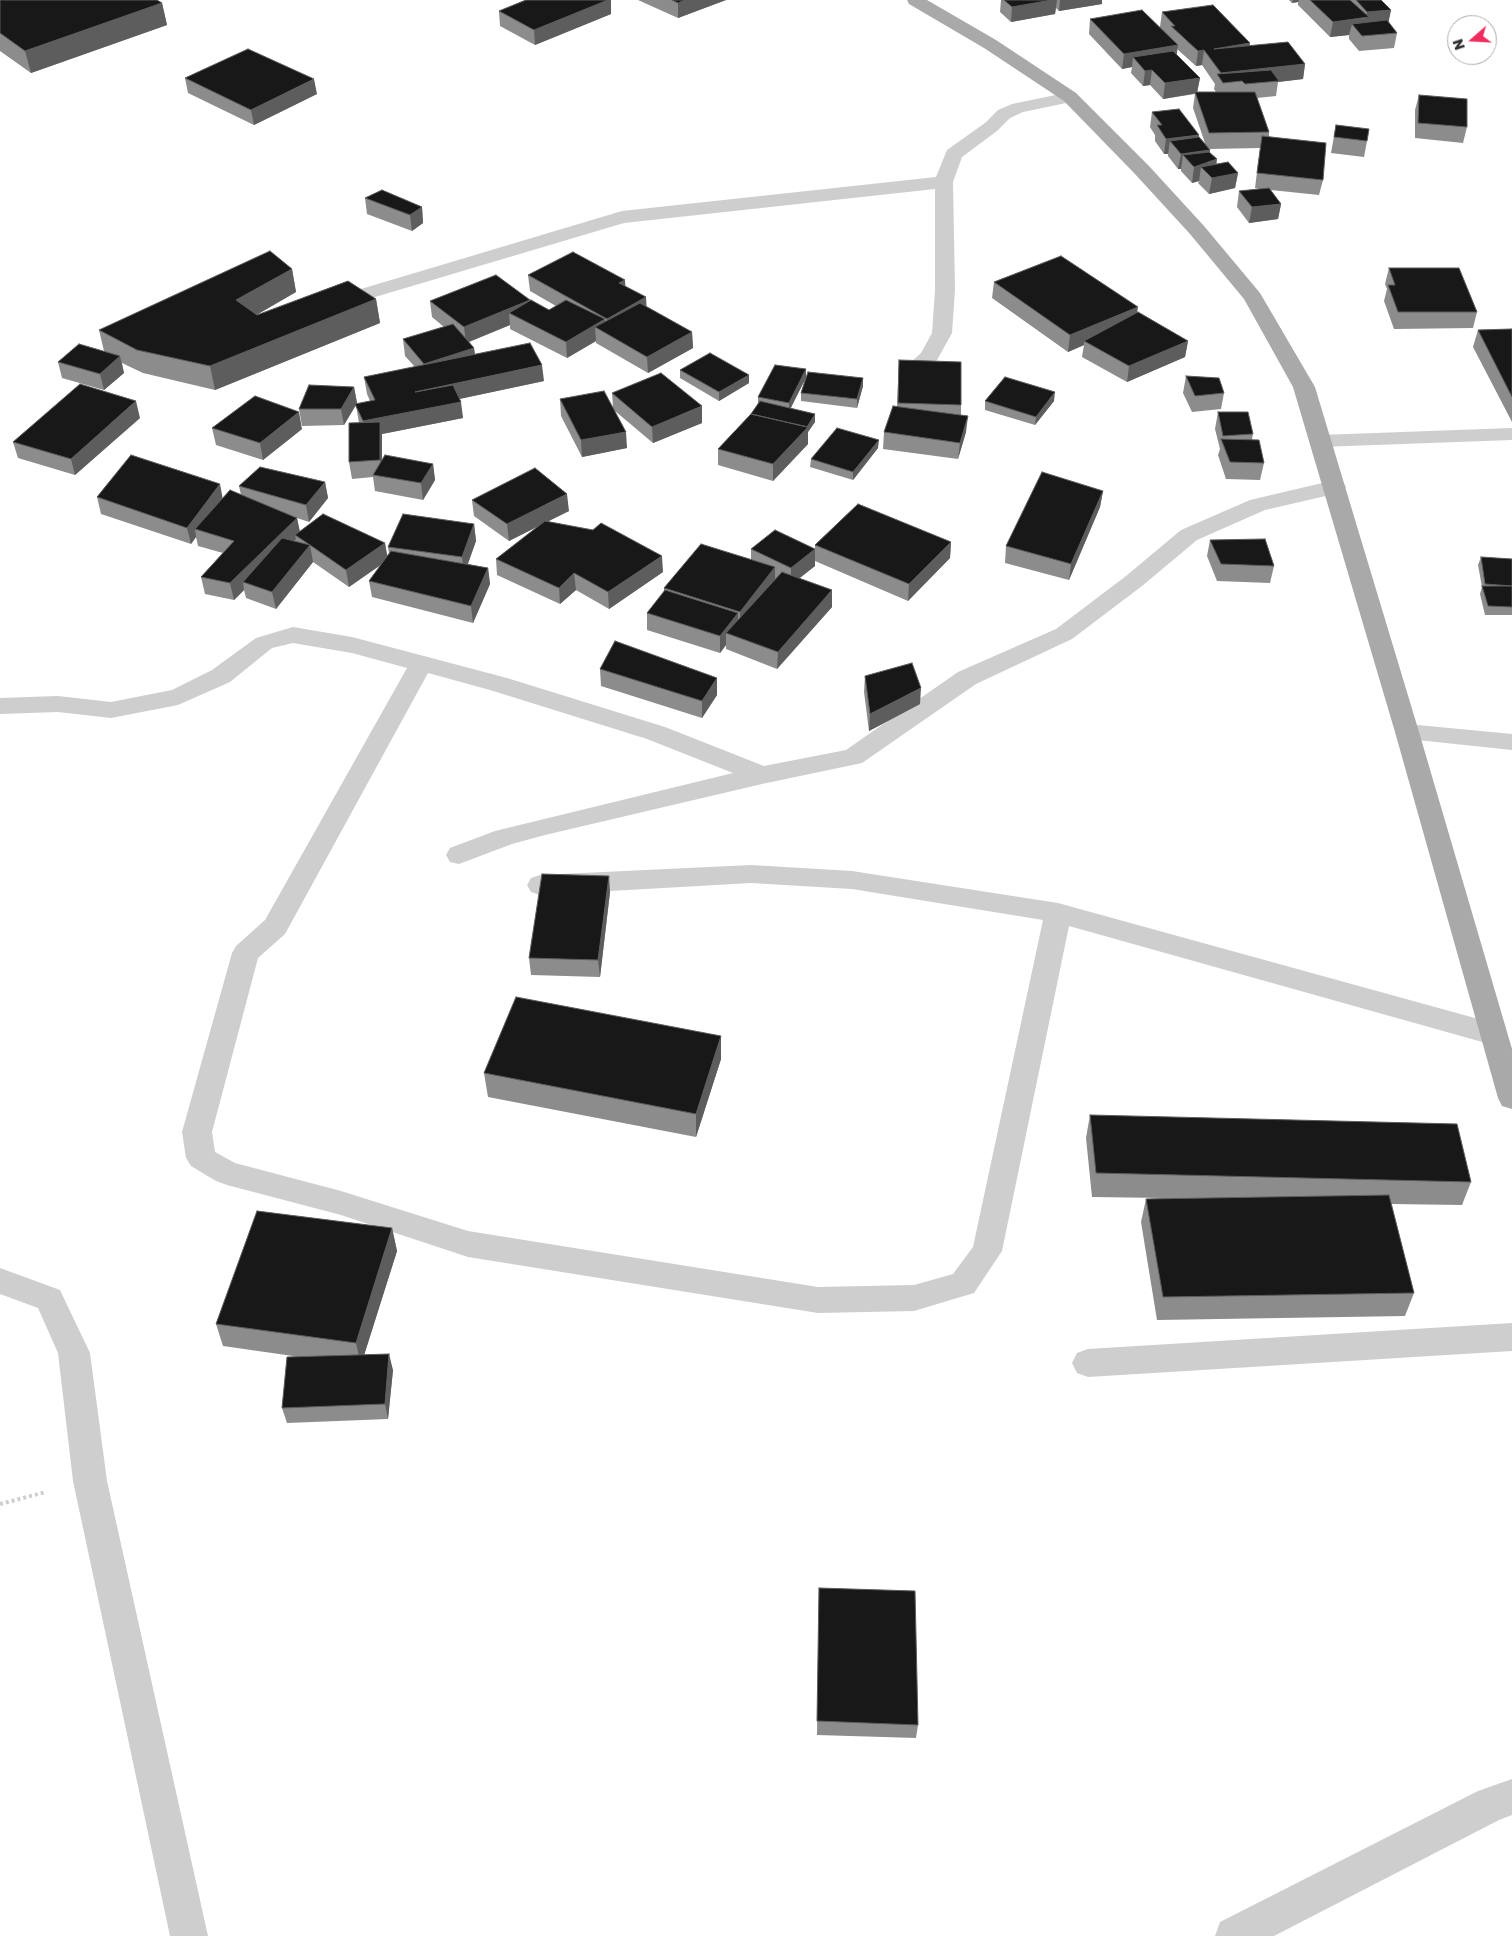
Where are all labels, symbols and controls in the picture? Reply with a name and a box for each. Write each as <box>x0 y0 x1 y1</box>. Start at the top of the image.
north arrow <box>1447 15 1497 65</box>
text: N <box>1449 37 1468 53</box>

